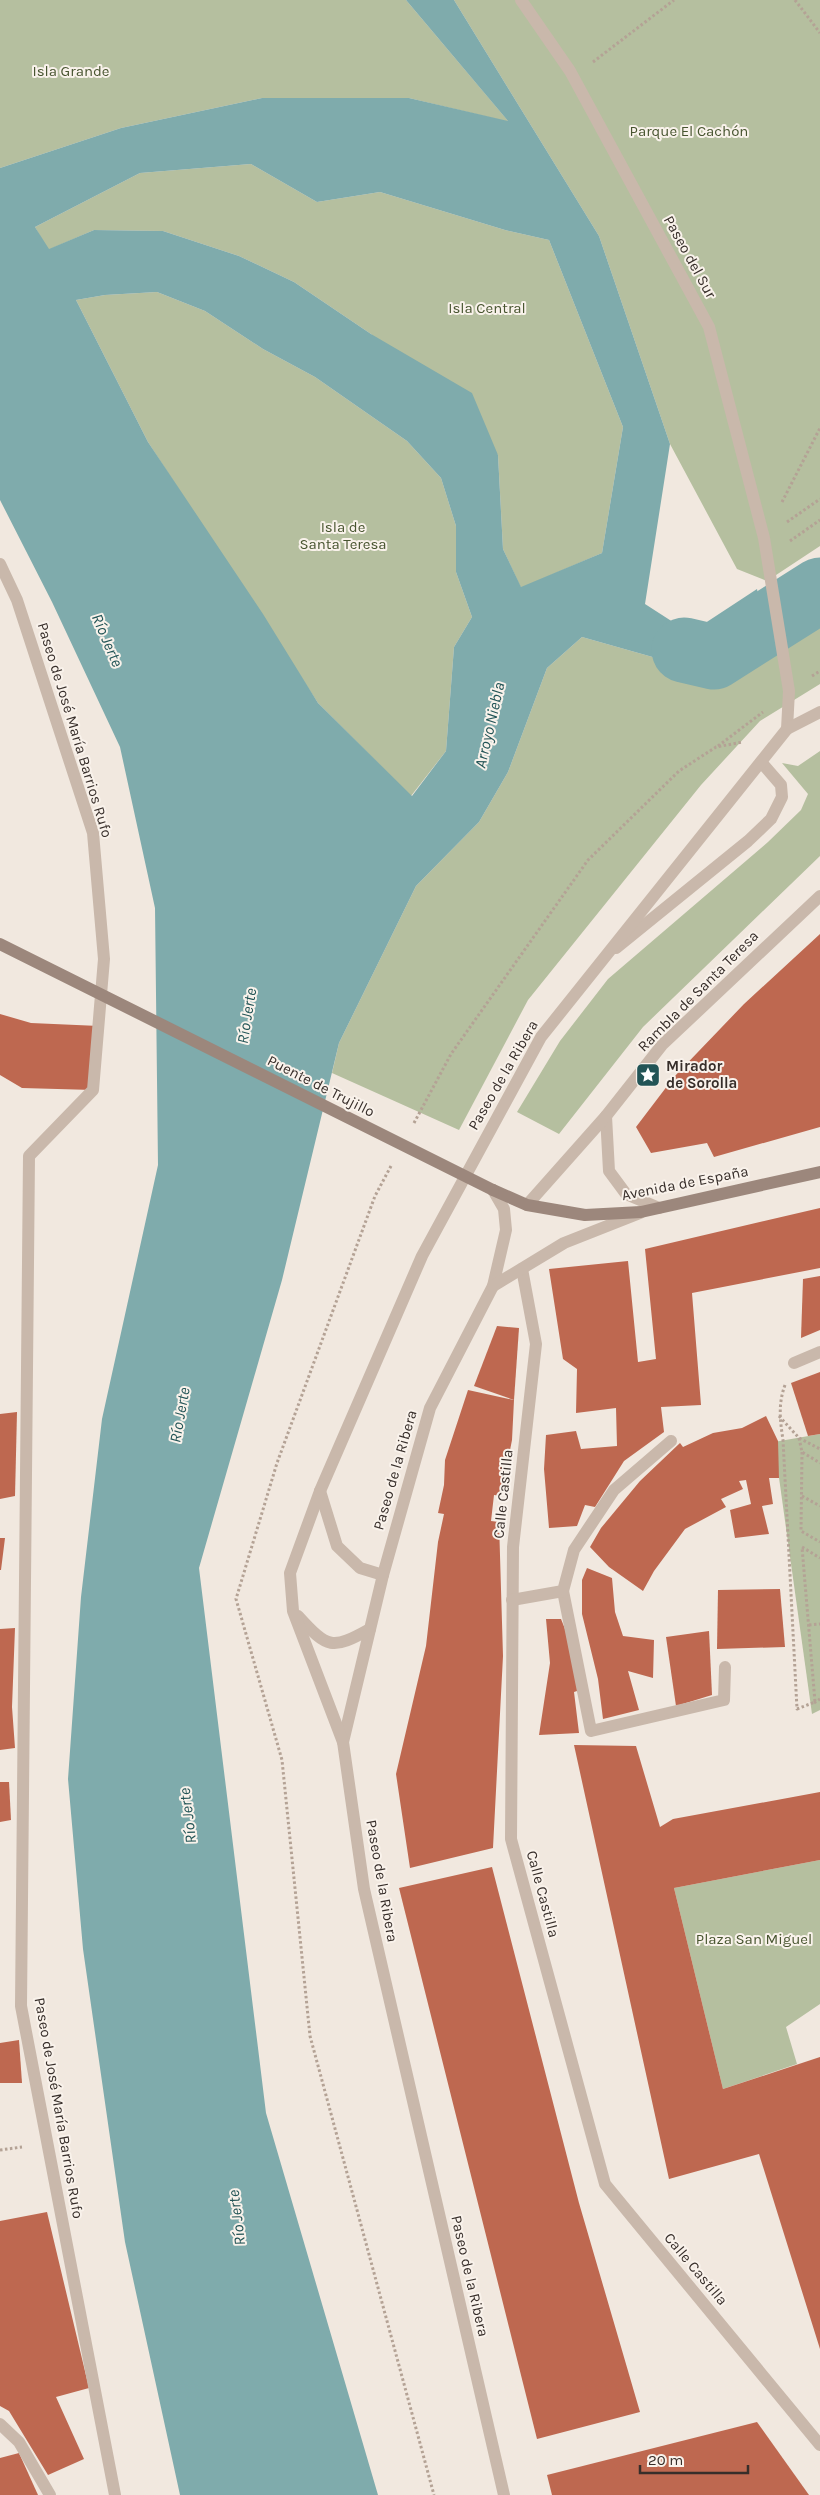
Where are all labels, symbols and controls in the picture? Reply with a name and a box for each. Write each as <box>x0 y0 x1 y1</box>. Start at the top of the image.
park label: Isla Grande <box>32 62 110 80</box>
park label: Parque El Cachón <box>630 122 748 140</box>
street label: Paseo del Sur <box>660 212 720 302</box>
park label: Isla Central <box>448 299 526 317</box>
park label: Isla de Santa Teresa <box>299 518 387 553</box>
water label: Río Jerte <box>88 611 127 670</box>
street label: Paseo de José María Barrios Rufo <box>34 620 116 840</box>
water label: Arroyo Niebla <box>470 680 509 770</box>
street label: Rambla de Santa Teresa <box>634 927 762 1055</box>
water label: Río Jerte <box>233 986 260 1045</box>
street label: Paseo de la Ribera <box>464 1017 542 1133</box>
street label: Puente de Trujillo <box>264 1051 378 1121</box>
place label: Mirador de Sorolla <box>666 1057 737 1092</box>
place icon: Mirador de Sorolla <box>635 1062 661 1088</box>
street label: Avenida de España <box>620 1162 750 1204</box>
water label: Río Jerte <box>165 1385 194 1444</box>
street label: Paseo de la Ribera <box>369 1408 421 1532</box>
street label: Calle Castilla <box>489 1449 517 1539</box>
water label: Río Jerte <box>175 1786 200 1845</box>
street label: Paseo de la Ribera <box>362 1818 402 1944</box>
street label: Calle Castilla <box>523 1849 563 1939</box>
park label: Plaza San Miguel <box>696 1930 812 1948</box>
street label: Paseo de José María Barrios Rufo <box>31 1996 87 2220</box>
water label: Río Jerte <box>224 2188 249 2247</box>
street label: Paseo de la Ribera <box>447 2214 493 2338</box>
street label: Calle Castilla <box>660 2229 732 2309</box>
scale bar <box>640 2442 748 2474</box>
text: 20 m <box>648 2451 683 2469</box>

